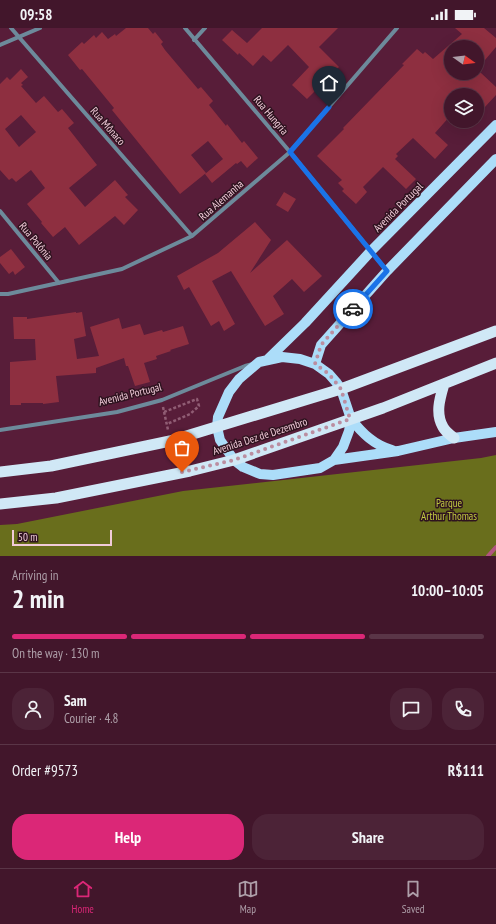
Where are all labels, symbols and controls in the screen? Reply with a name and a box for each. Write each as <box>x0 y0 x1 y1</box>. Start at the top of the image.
text: 09:58 <box>20 5 52 24</box>
north arrow <box>444 40 484 80</box>
map controls <box>444 40 484 128</box>
pin <box>312 66 346 107</box>
icon: home <box>318 72 340 94</box>
button: layers <box>444 88 484 128</box>
street label: Rua Hungria <box>251 93 291 137</box>
street label: Rua Mônaco <box>88 104 129 148</box>
street label: Rua Alemanha <box>196 177 246 223</box>
street label: Avenida Portugal <box>370 179 426 235</box>
street label: Rua Polônia <box>16 219 56 263</box>
courier <box>333 289 373 329</box>
icon: car <box>342 298 364 320</box>
street label: Avenida Portugal <box>97 379 163 409</box>
street label: Avenida Dez de Dezembro <box>211 414 309 458</box>
pin <box>165 431 199 472</box>
icon: bag <box>171 437 193 459</box>
park label: Parque Arthur Thomas <box>421 496 477 523</box>
scale bar <box>12 528 112 547</box>
text: 50 m <box>18 530 37 544</box>
text: Arriving in <box>12 567 59 584</box>
text: 10:00–10:05 <box>411 581 484 600</box>
text: 2 min <box>12 582 65 615</box>
text: On the way · 130 m <box>12 645 99 662</box>
button: person <box>12 688 54 730</box>
button: chat <box>390 688 432 730</box>
button: phone <box>442 688 484 730</box>
text: Sam <box>64 691 87 710</box>
text: Courier · 4.8 <box>64 710 118 727</box>
text: Order #9573 <box>12 761 78 780</box>
text: R$111 <box>448 761 484 780</box>
button: Help <box>12 814 244 860</box>
button: Share <box>252 814 484 860</box>
tab: Home <box>71 878 94 916</box>
tab: Map <box>237 878 259 916</box>
tab: Saved <box>402 878 425 916</box>

